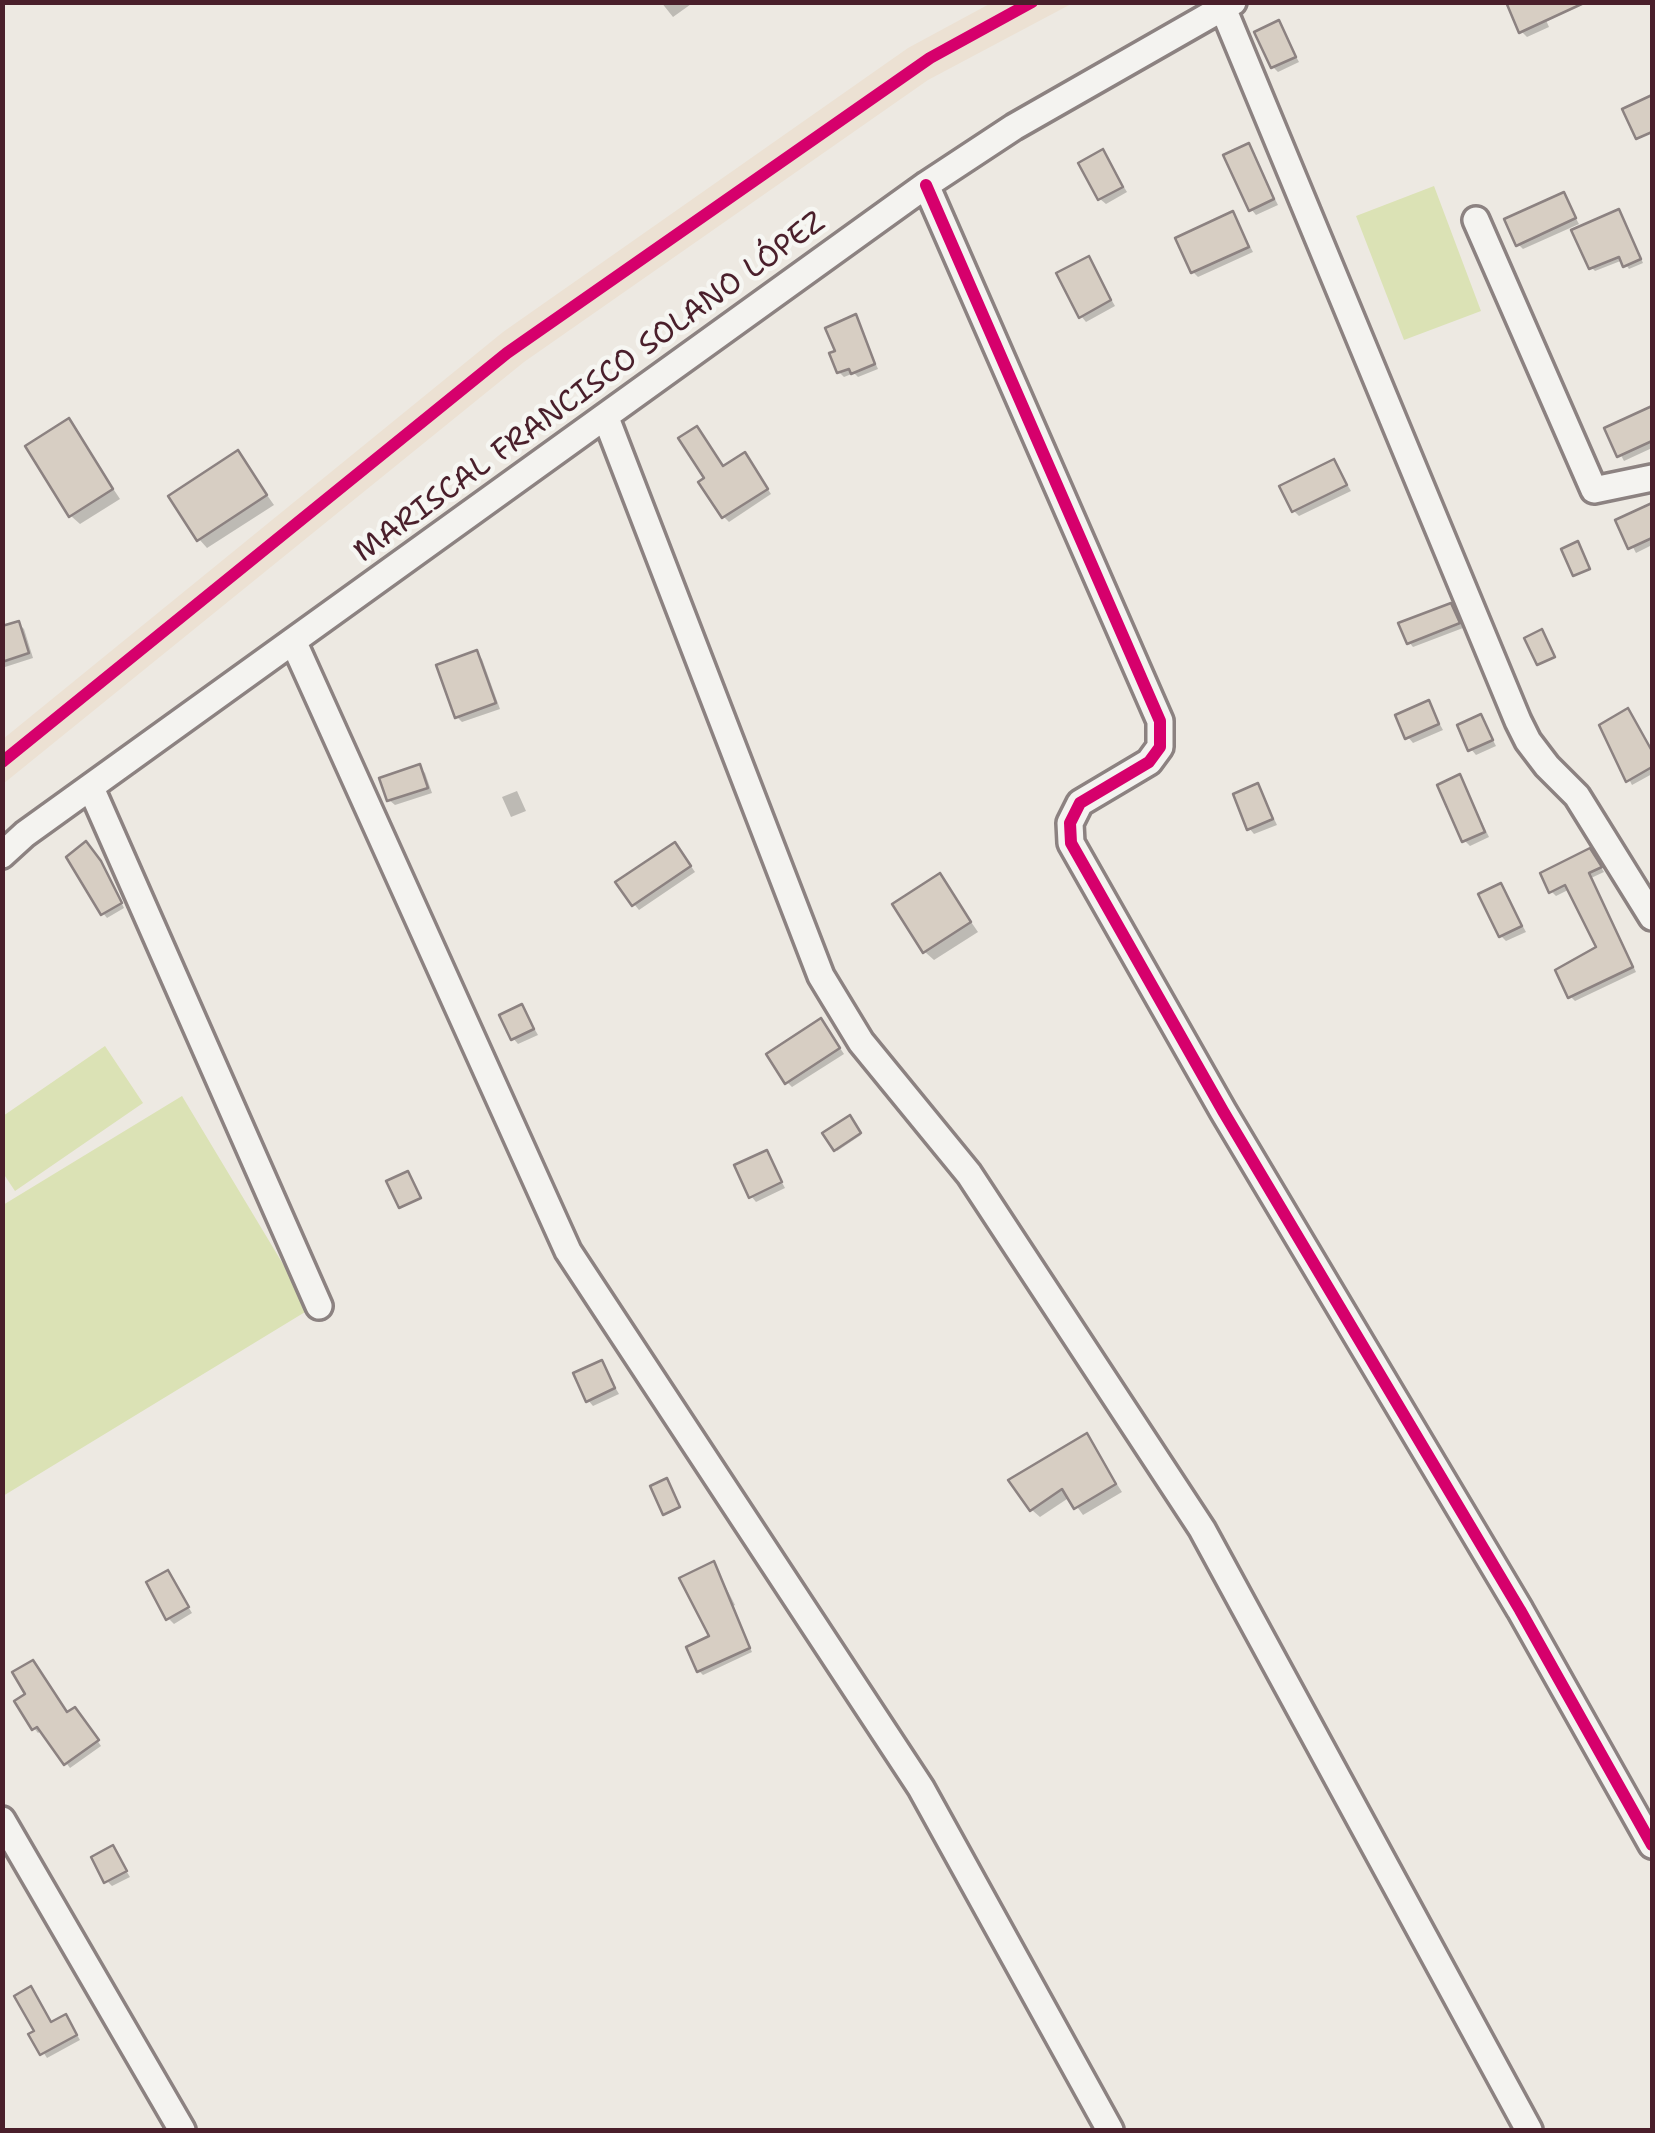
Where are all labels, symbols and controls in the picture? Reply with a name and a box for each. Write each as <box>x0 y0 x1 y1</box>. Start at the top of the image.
street label: MARISCAL FRANCISCO SOLANO LÓPEZ <box>348 205 832 571</box>

